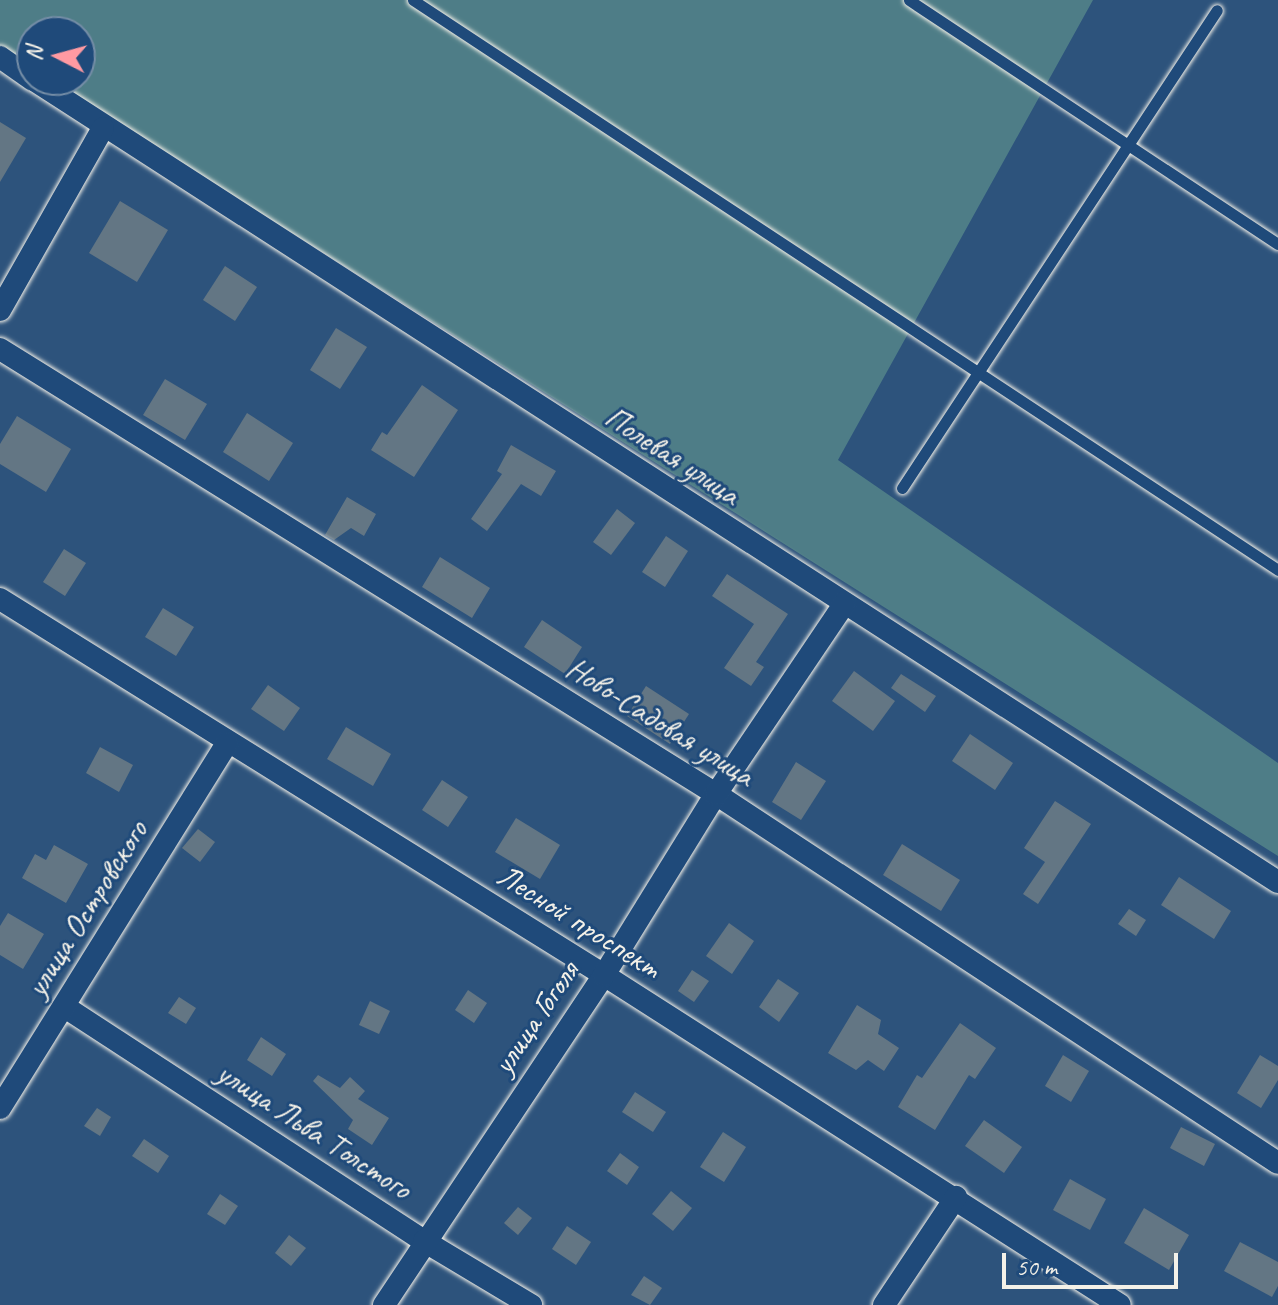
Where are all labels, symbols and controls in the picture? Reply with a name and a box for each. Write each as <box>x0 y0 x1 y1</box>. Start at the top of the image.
north arrow <box>16 16 96 96</box>
text: N <box>19 45 49 62</box>
street label: Полевая улица <box>597 398 747 514</box>
street label: Ново-Садовая улица <box>558 649 762 795</box>
street label: улица Островского <box>17 813 157 1005</box>
street label: Лесной проспект <box>490 856 668 988</box>
street label: улица Гоголя <box>485 955 587 1081</box>
street label: улица Льва Толстого <box>210 1054 418 1208</box>
scale bar <box>1006 1237 1182 1287</box>
text: 50 m <box>1016 1252 1057 1282</box>

